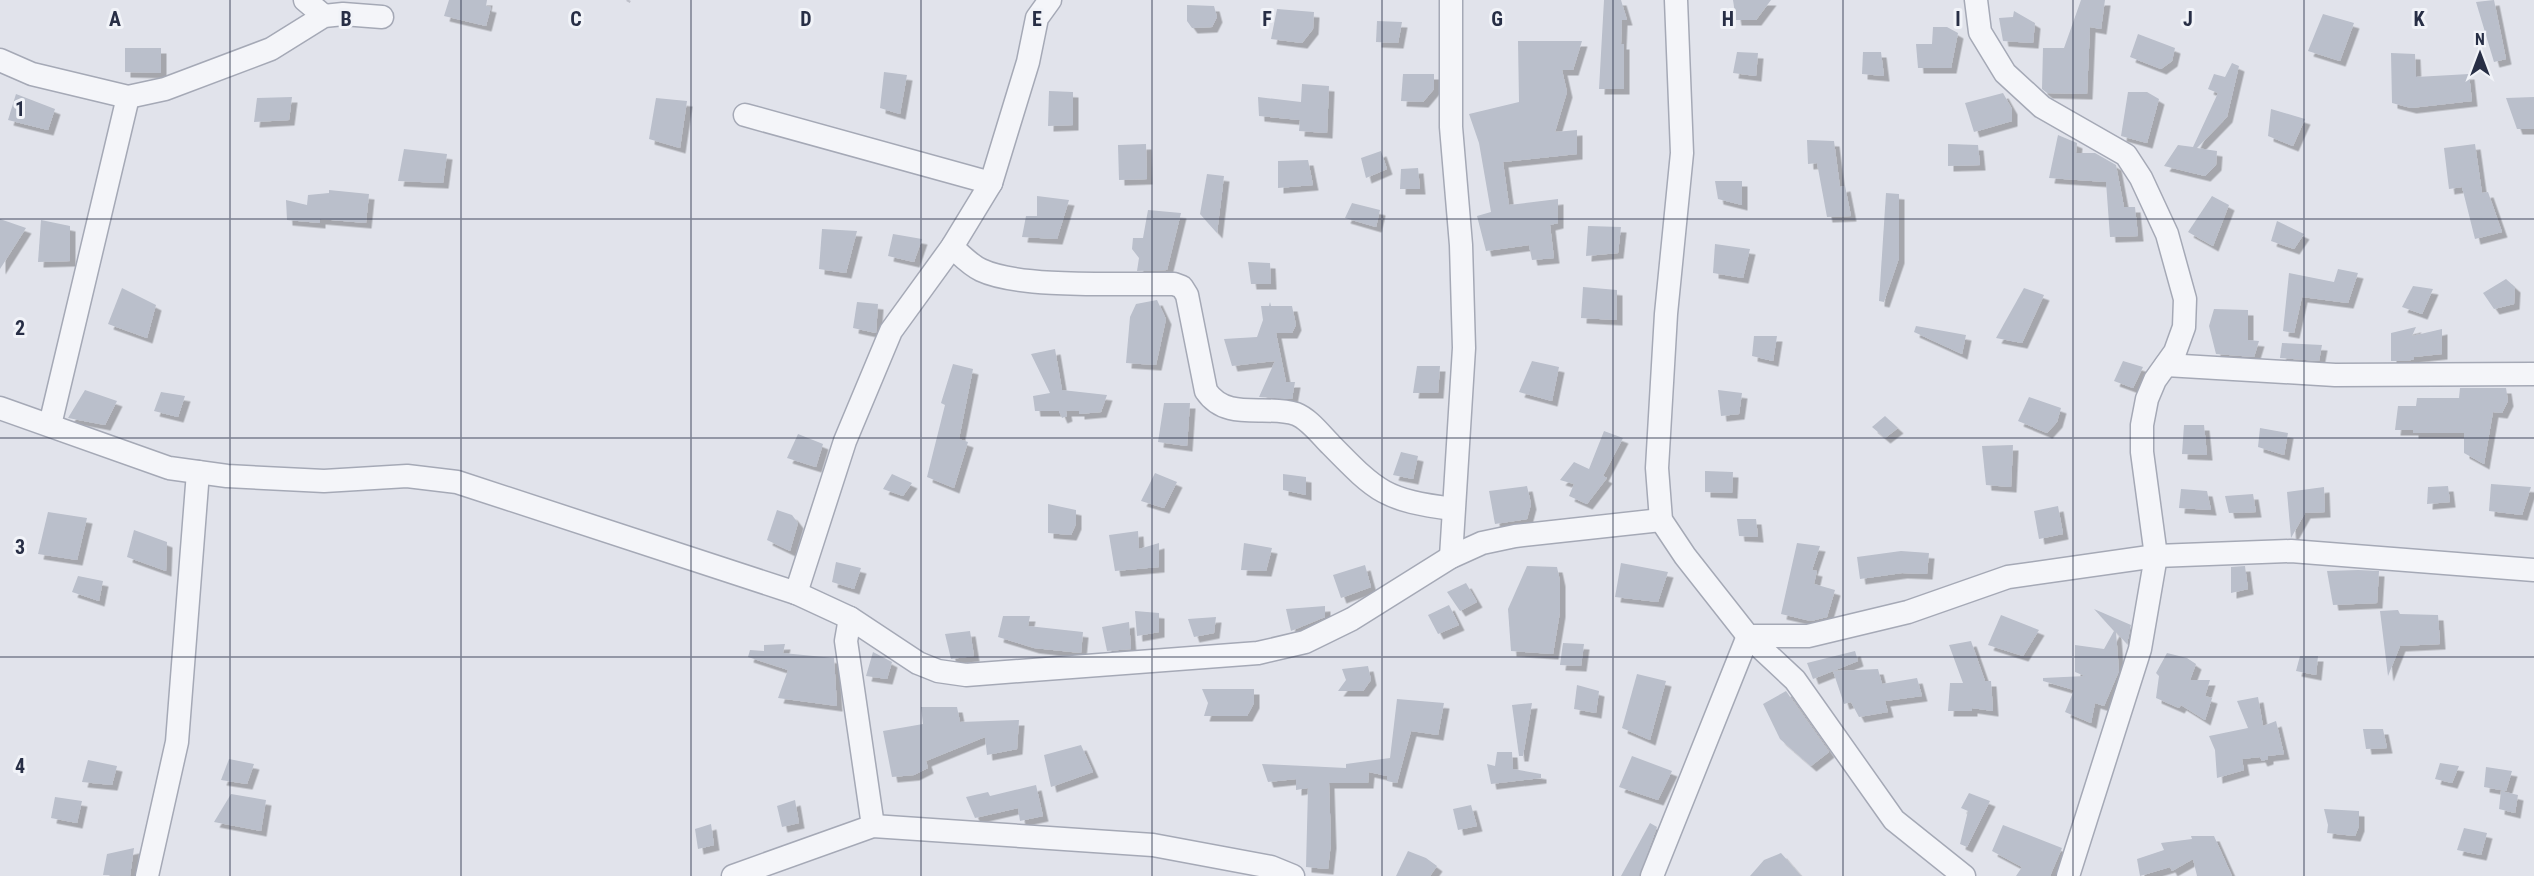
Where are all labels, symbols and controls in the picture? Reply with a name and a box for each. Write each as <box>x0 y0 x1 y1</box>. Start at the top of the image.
text: A <box>109 7 121 31</box>
text: B <box>340 7 352 31</box>
text: C <box>570 7 582 31</box>
text: D <box>800 7 812 31</box>
text: E <box>1032 7 1042 31</box>
text: F <box>1262 7 1272 31</box>
text: G <box>1491 7 1503 31</box>
text: H <box>1722 7 1734 31</box>
text: I <box>1955 7 1961 31</box>
text: J <box>2183 7 2193 31</box>
text: K <box>2413 7 2425 31</box>
north arrow <box>2450 24 2510 84</box>
text: N <box>2475 30 2485 49</box>
text: 1 <box>15 97 25 121</box>
text: 2 <box>15 316 25 340</box>
text: 3 <box>15 535 25 559</box>
text: 4 <box>15 754 25 778</box>

